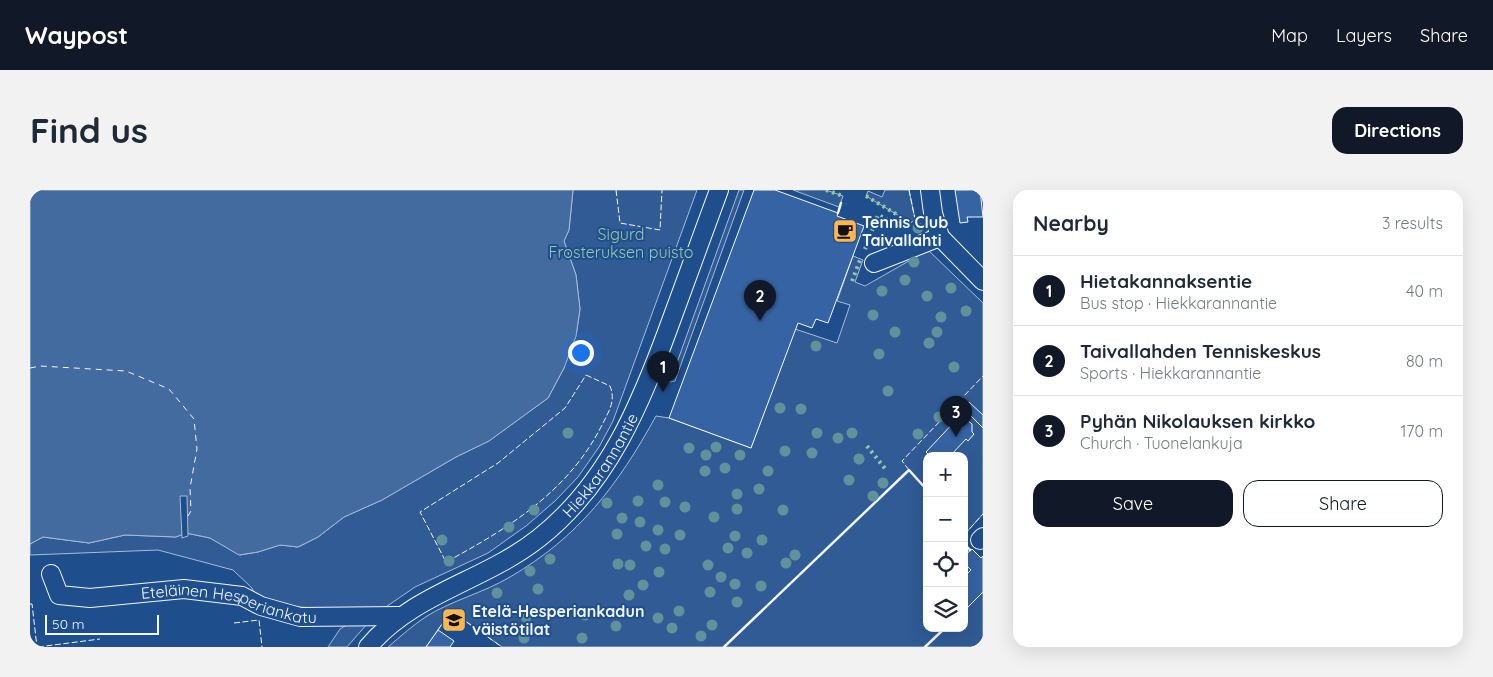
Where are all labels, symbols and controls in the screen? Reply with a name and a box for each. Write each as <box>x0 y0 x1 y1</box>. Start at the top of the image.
text: Waypost <box>25 20 128 50</box>
text: Map <box>1271 24 1308 47</box>
text: Layers <box>1336 24 1392 47</box>
text: Share <box>1420 24 1468 47</box>
button: Directions <box>1332 107 1463 154</box>
text: Find us <box>30 108 148 152</box>
text: Nearby <box>1033 210 1109 236</box>
place label: Tennis Club Taivallahti <box>862 212 948 250</box>
text: 3 results <box>1382 213 1443 233</box>
cafe icon: Tennis Club Taivallahti <box>832 218 858 244</box>
park label: Sigurd Frosteruksen puisto <box>549 224 693 262</box>
text: Hietakannaksentie <box>1080 269 1252 293</box>
pin: 2 <box>744 280 776 321</box>
text: 1 <box>1046 281 1052 301</box>
text: 40 m <box>1406 281 1443 301</box>
text: Bus stop · Hiekkarannantie <box>1080 293 1277 313</box>
text: Taivallahden Tenniskeskus <box>1080 339 1321 363</box>
your location <box>568 340 594 366</box>
pin: 1 <box>647 351 679 392</box>
text: 2 <box>1044 351 1054 371</box>
text: 80 m <box>1406 351 1443 371</box>
text: Sports · Hiekkarannantie <box>1080 363 1261 383</box>
pin: 3 <box>940 396 972 437</box>
text: Pyhän Nikolauksen kirkko <box>1080 409 1315 433</box>
street label: Hiekkarannantie <box>558 410 642 521</box>
text: 3 <box>1045 421 1053 441</box>
text: 170 m <box>1400 421 1443 441</box>
text: Church · Tuonelankuja <box>1080 433 1243 453</box>
map controls <box>923 452 968 632</box>
button: + <box>923 452 968 497</box>
button: Save <box>1033 480 1233 527</box>
button: Share <box>1243 480 1443 527</box>
button: − <box>923 497 968 542</box>
button: locate <box>923 542 968 587</box>
street label: Eteläinen Hesperiankatu <box>140 579 317 627</box>
button: layers <box>923 587 968 632</box>
place label: Etelä-Hesperiankadun väistötilat <box>472 601 645 639</box>
school or university icon: Etelä-Hesperiankadun väistötilat <box>441 607 467 633</box>
scale bar <box>45 612 159 635</box>
text: 50 m <box>52 615 85 633</box>

